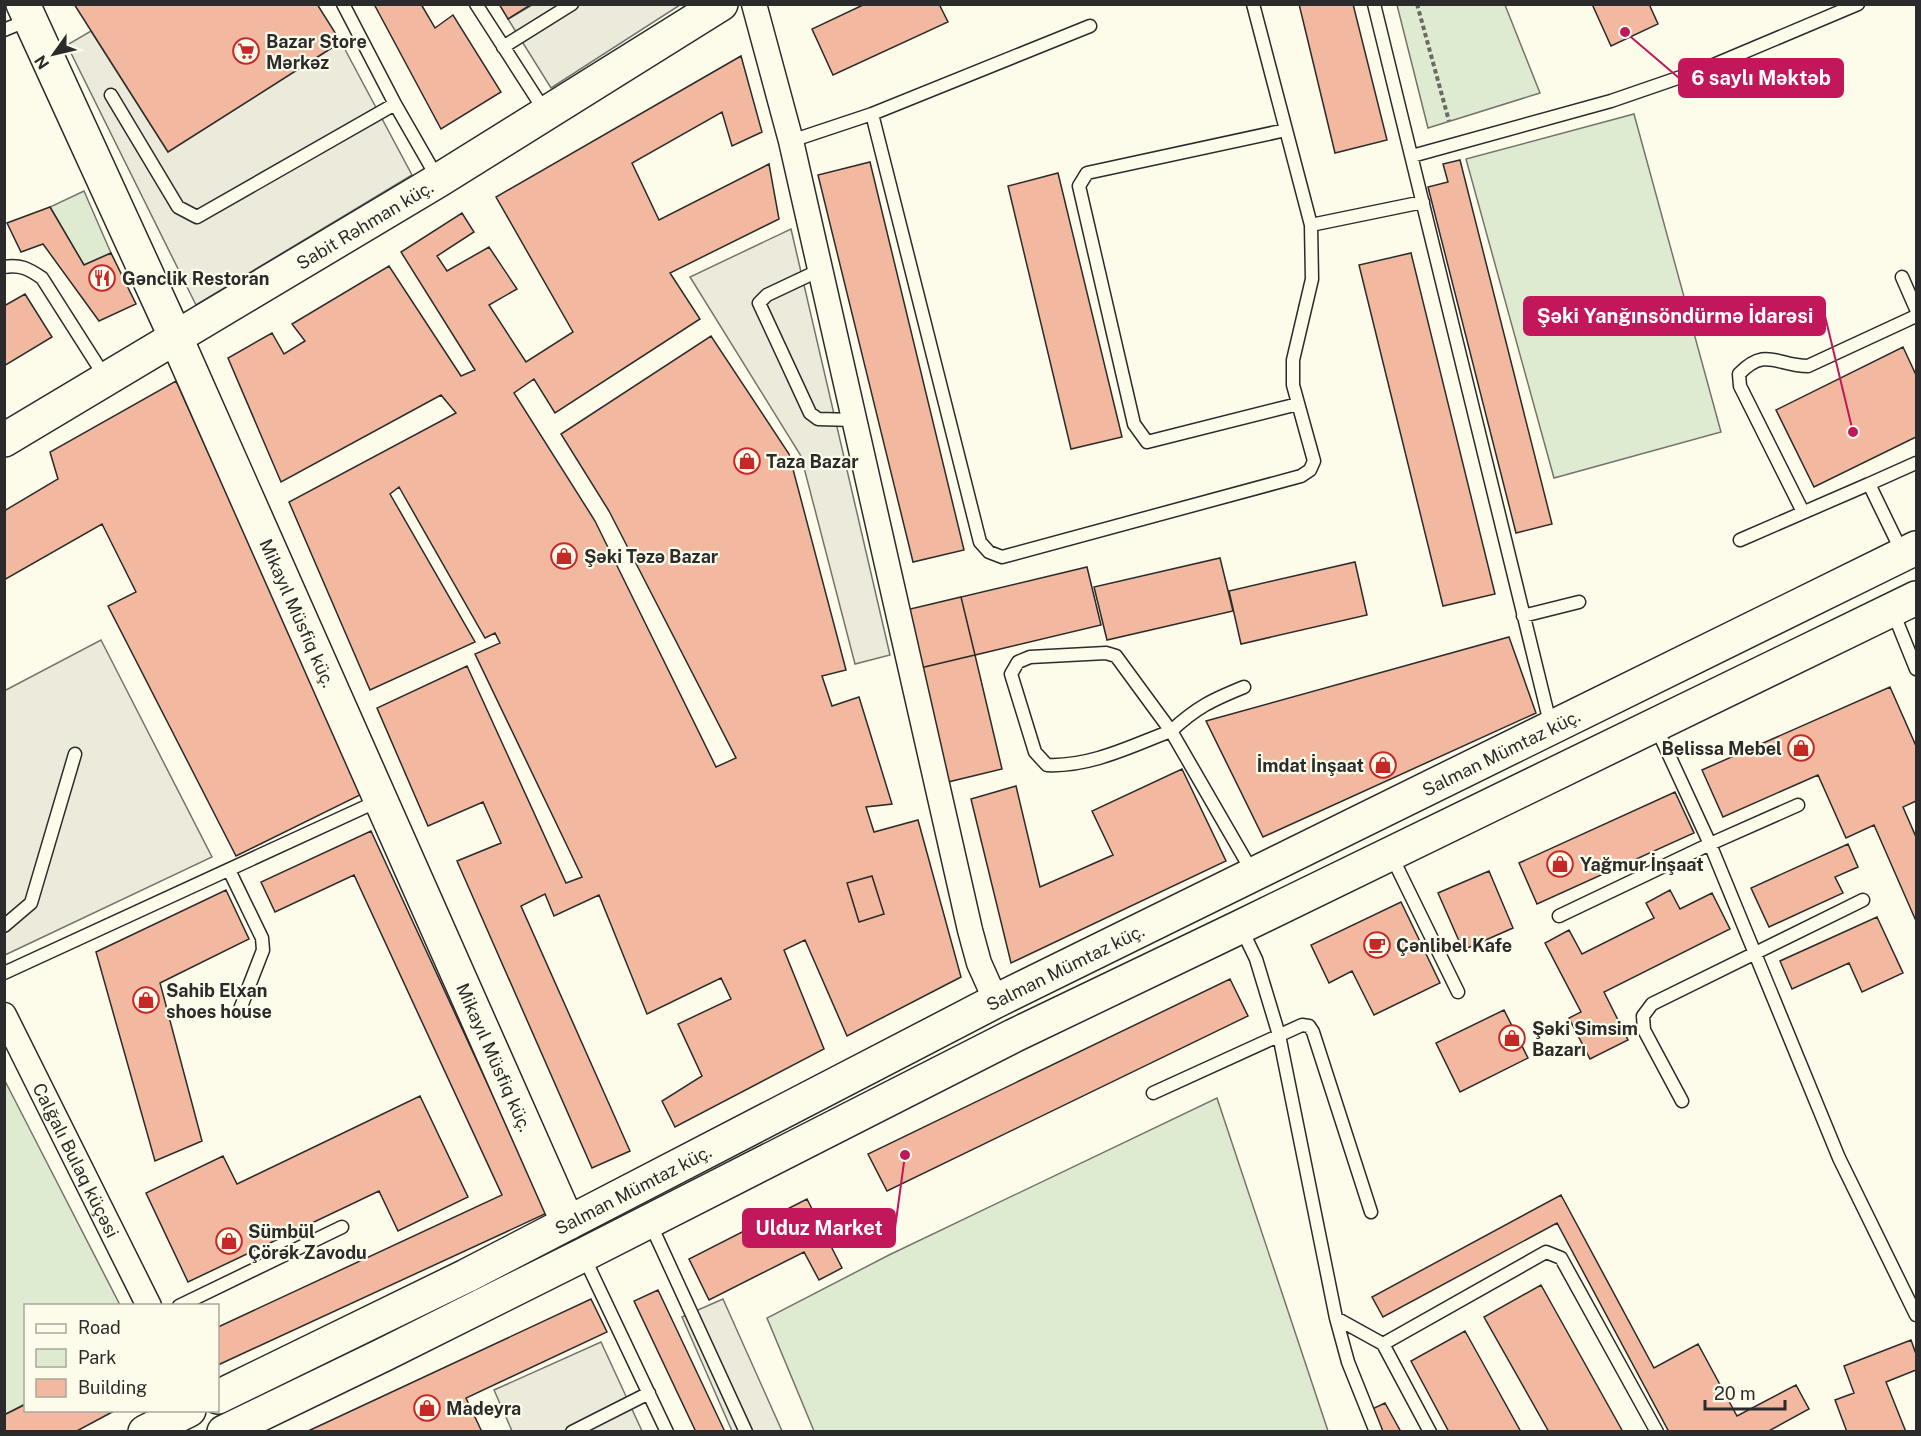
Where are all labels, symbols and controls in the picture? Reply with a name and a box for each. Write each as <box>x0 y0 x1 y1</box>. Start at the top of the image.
north arrow <box>24 24 84 84</box>
place label: Bazar Store Mərkəz <box>266 31 367 73</box>
supermarket icon: Bazar Store Mərkəz <box>231 36 261 66</box>
text: N <box>31 52 53 73</box>
callout: 6 saylı Məktəb <box>1679 59 1843 97</box>
text: 6 saylı Məktəb <box>1691 66 1831 90</box>
street label: Sabit Rəhman küç. <box>292 176 437 273</box>
restaurant icon: Gənclik Restoran <box>87 263 117 293</box>
place label: Gənclik Restoran <box>122 268 269 289</box>
callout: Şəki Yanğınsöndürmə İdarəsi <box>1524 297 1825 335</box>
text: Şəki Yanğınsöndürmə İdarəsi <box>1537 303 1813 328</box>
shop icon: Taza Bazar <box>732 446 762 476</box>
place label: Taza Bazar <box>766 451 859 472</box>
street label: Mikayıl Müsfiq küç. <box>256 535 340 690</box>
shop icon: Şəki Təzə Bazar <box>549 541 579 571</box>
place label: Şəki Təzə Bazar <box>584 546 719 567</box>
street label: Salman Mümtaz küç. <box>1419 705 1584 800</box>
shop icon: Belissa Mebel <box>1786 733 1816 763</box>
place label: Belissa Mebel <box>1661 738 1782 759</box>
shop icon: İmdat İnşaat <box>1368 750 1398 780</box>
place label: İmdat İnşaat <box>1257 754 1364 776</box>
shop icon: Yağmur İnşaat <box>1545 849 1575 879</box>
place label: Yağmur İnşaat <box>1580 853 1704 875</box>
street label: Salman Mümtaz küç. <box>982 919 1148 1015</box>
cafe icon: Çənlibel Kafe <box>1362 930 1392 960</box>
place label: Çənlibel Kafe <box>1396 935 1512 956</box>
place label: Sahib Elxan shoes house <box>166 980 272 1022</box>
street label: Mikayıl Müsfiq küç. <box>453 980 537 1135</box>
shop icon: Sahib Elxan shoes house <box>131 985 161 1015</box>
place label: Şəki Simsim Bazarı <box>1532 1018 1638 1060</box>
shop icon: Şəki Simsim Bazarı <box>1497 1023 1527 1053</box>
street label: Calğalı Bulaq küçəsi <box>29 1079 124 1241</box>
street label: Salman Mümtaz küç. <box>551 1140 715 1239</box>
callout: Ulduz Market <box>743 1209 895 1247</box>
text: Ulduz Market <box>755 1216 883 1240</box>
place label: Sümbül Çörək Zavodu <box>248 1221 367 1263</box>
shop icon: Sümbül Çörək Zavodu <box>214 1226 244 1256</box>
legend <box>24 1304 219 1412</box>
text: Road <box>78 1317 121 1338</box>
text: Park <box>78 1347 116 1368</box>
scale bar <box>1705 1373 1784 1411</box>
text: Building <box>78 1377 147 1398</box>
text: 20 m <box>1714 1383 1756 1404</box>
shop icon: Madeyra <box>412 1393 442 1423</box>
place label: Madeyra <box>446 1398 521 1419</box>

